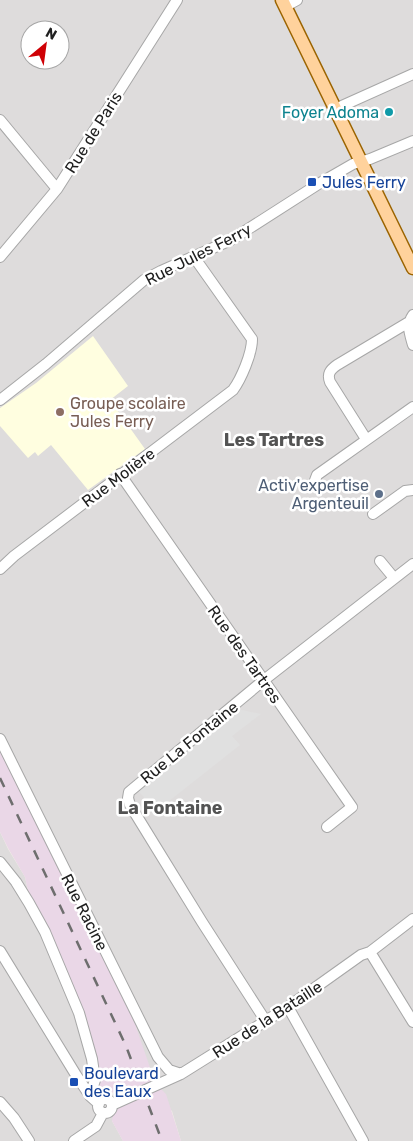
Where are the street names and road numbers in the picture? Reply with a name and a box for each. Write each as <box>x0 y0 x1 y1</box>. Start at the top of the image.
street label: Rue de Paris <box>61 88 126 177</box>
street label: Rue Jules Ferry <box>142 219 255 289</box>
street label: Rue Molière <box>78 444 159 511</box>
street label: Rue des Tartres <box>204 602 285 707</box>
street label: Rue La Fontaine <box>137 697 242 788</box>
street label: Rue Racine <box>57 871 112 954</box>
street label: Rue de la Bataille <box>209 977 326 1062</box>

